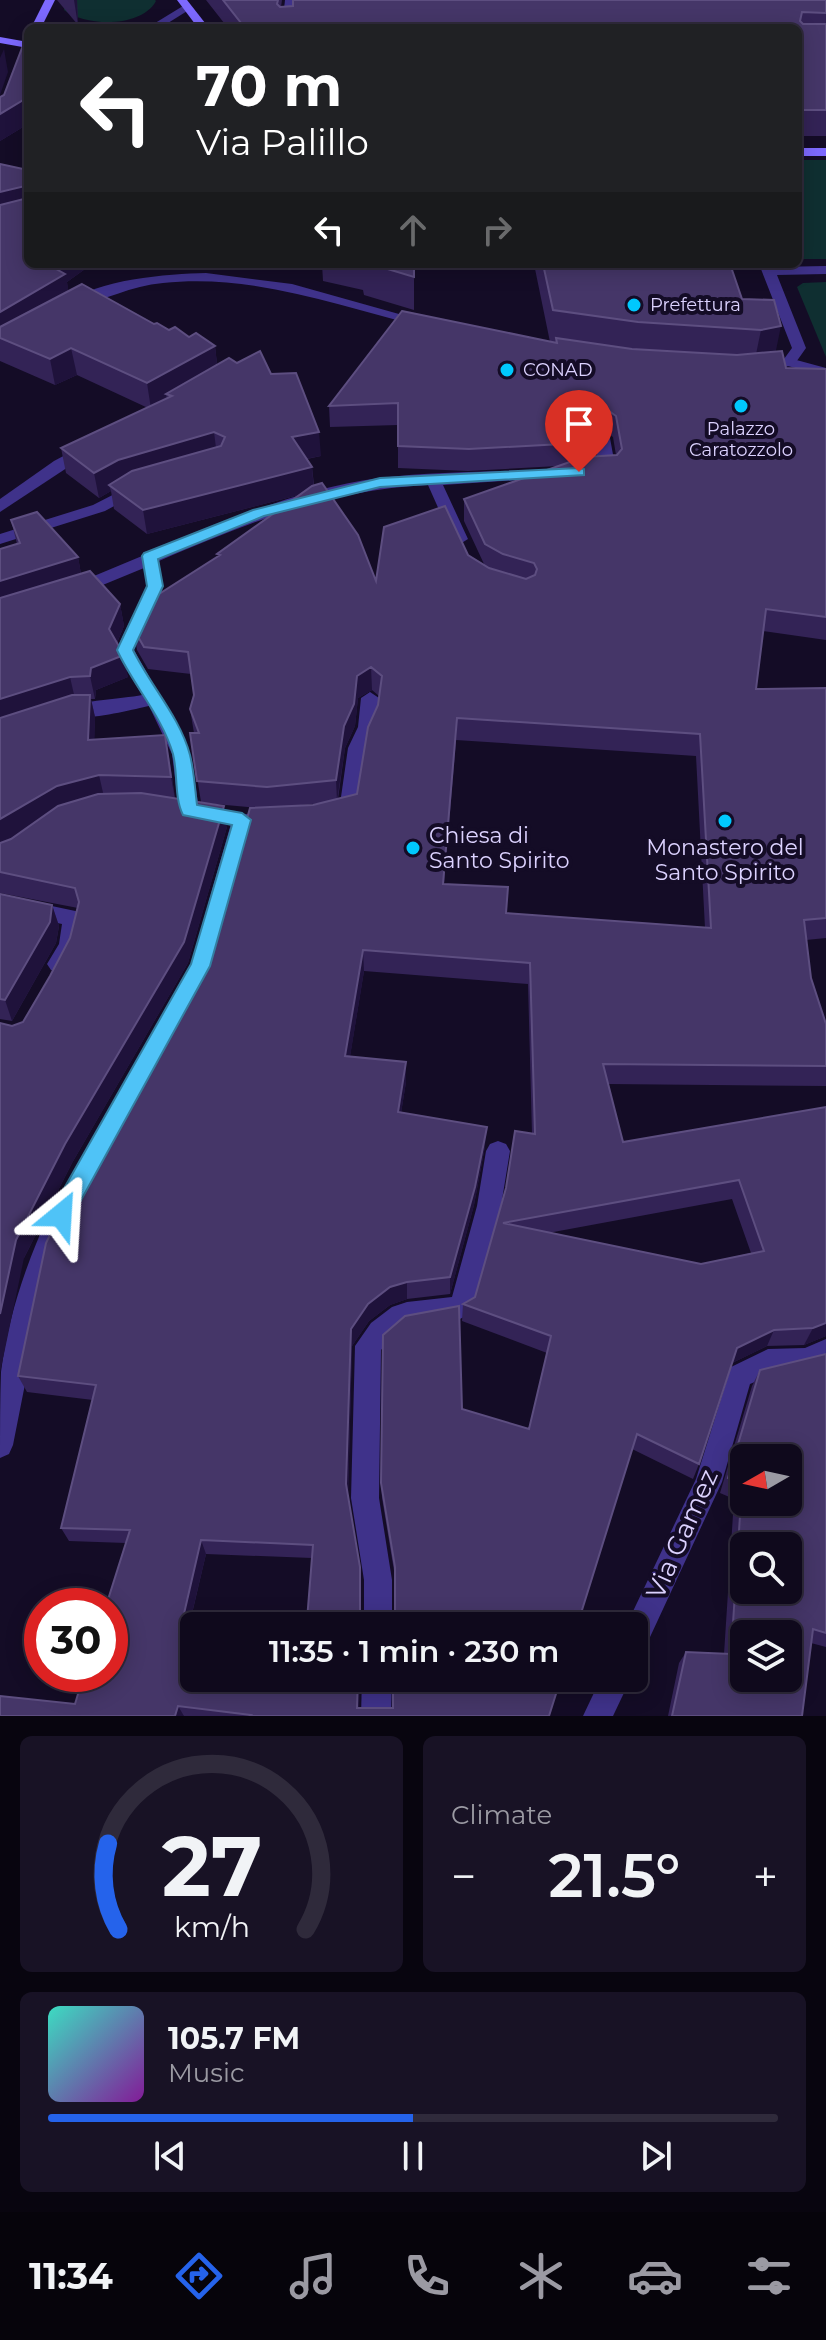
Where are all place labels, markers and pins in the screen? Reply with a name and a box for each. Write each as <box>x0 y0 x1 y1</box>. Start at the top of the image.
place label: Prefettura <box>650 294 741 316</box>
marker: Prefettura <box>625 296 643 314</box>
place label: CONAD <box>523 359 593 381</box>
marker: CONAD <box>498 361 516 379</box>
pin <box>545 390 613 472</box>
marker: Palazzo Caratozzolo <box>732 397 750 415</box>
place label: Palazzo Caratozzolo <box>689 418 793 461</box>
marker: Monastero del Santo Spirito <box>716 812 734 830</box>
place label: Chiesa di Santo Spirito <box>429 822 570 874</box>
place label: Monastero del Santo Spirito <box>646 834 804 886</box>
marker: Chiesa di Santo Spirito <box>404 839 422 857</box>

